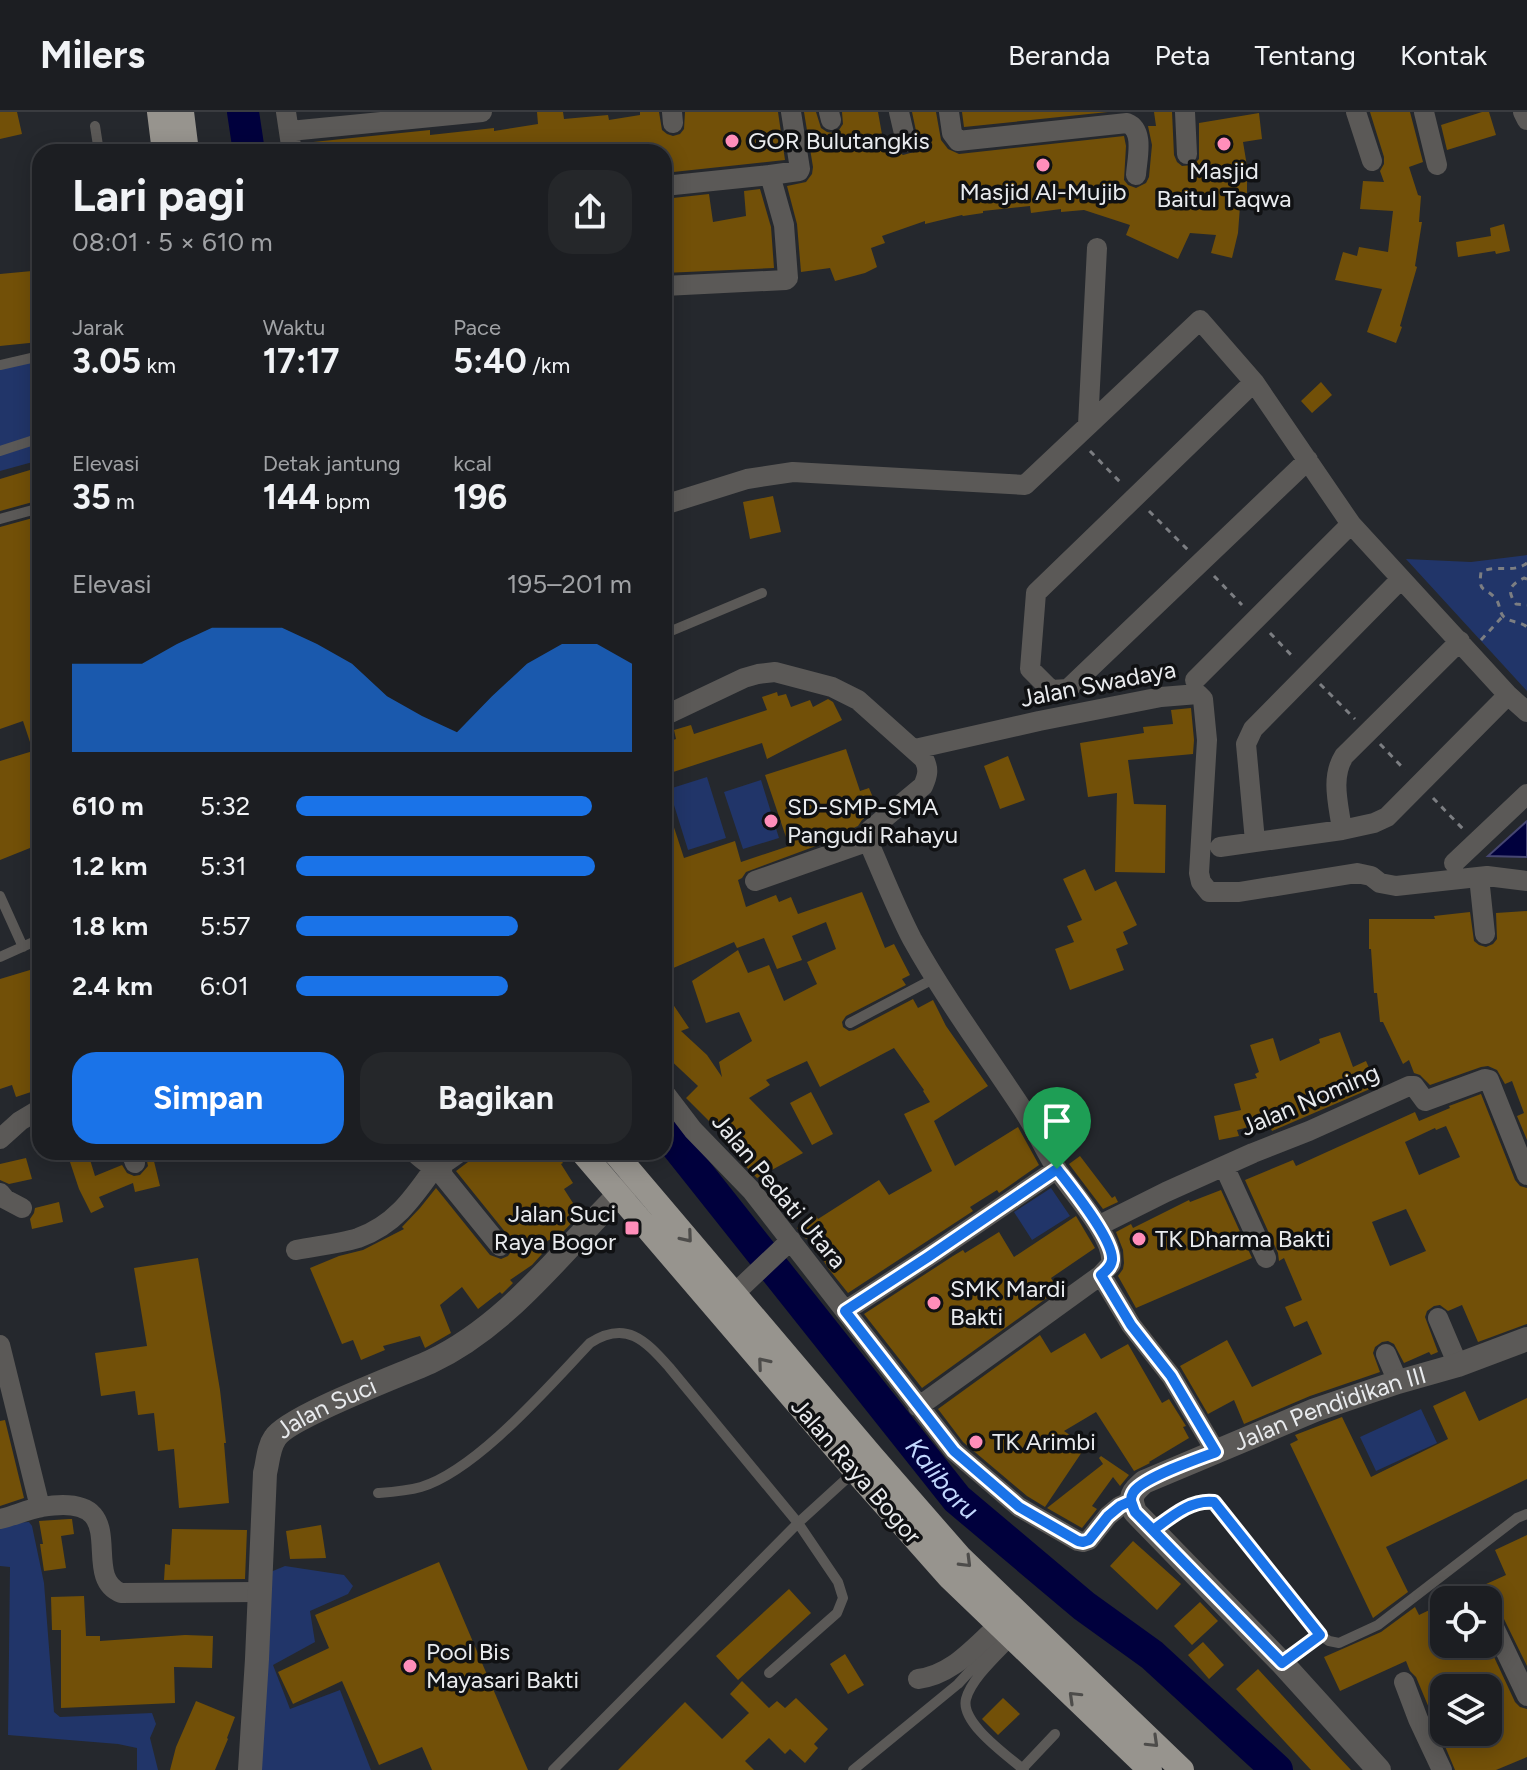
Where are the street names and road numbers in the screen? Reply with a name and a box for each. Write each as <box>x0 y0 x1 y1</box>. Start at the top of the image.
street label: Jalan Swadaya <box>1018 654 1178 713</box>
street label: Jalan Noming <box>1236 1057 1383 1142</box>
street label: Jalan Pedati Utara <box>706 1107 853 1274</box>
street label: Jalan Pendidikan III <box>1229 1360 1429 1457</box>
street label: Jalan Suci <box>270 1371 381 1445</box>
street label: Jalan Raya Bogor <box>785 1392 928 1550</box>

